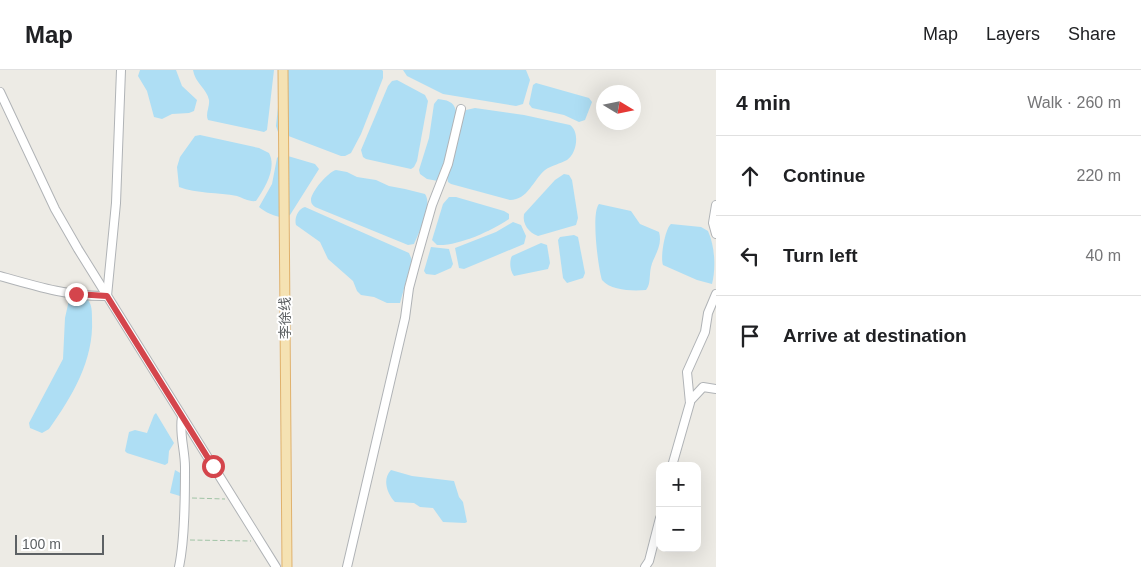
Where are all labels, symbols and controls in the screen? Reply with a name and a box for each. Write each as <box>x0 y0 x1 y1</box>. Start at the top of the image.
text: Map <box>25 21 73 48</box>
text: Map <box>923 24 958 44</box>
text: Layers <box>986 24 1040 44</box>
text: Share <box>1068 24 1116 44</box>
north arrow <box>596 85 641 130</box>
text: 4 min <box>736 91 791 114</box>
text: Walk · 260 m <box>1027 94 1121 111</box>
icon: ahead <box>736 162 764 190</box>
text: Continue <box>783 165 865 186</box>
text: 220 m <box>1077 167 1121 184</box>
icon: left <box>736 242 764 270</box>
text: Turn left <box>783 245 858 266</box>
text: 40 m <box>1085 247 1121 264</box>
route end <box>65 283 88 306</box>
street label: 李徐线 <box>277 297 293 339</box>
icon: arrive <box>736 322 764 350</box>
text: Arrive at destination <box>783 325 967 346</box>
route start <box>202 455 225 478</box>
map controls <box>656 462 701 552</box>
button: + <box>656 462 701 507</box>
button: − <box>656 507 701 552</box>
scale bar <box>15 532 104 555</box>
text: 100 m <box>22 536 61 552</box>

